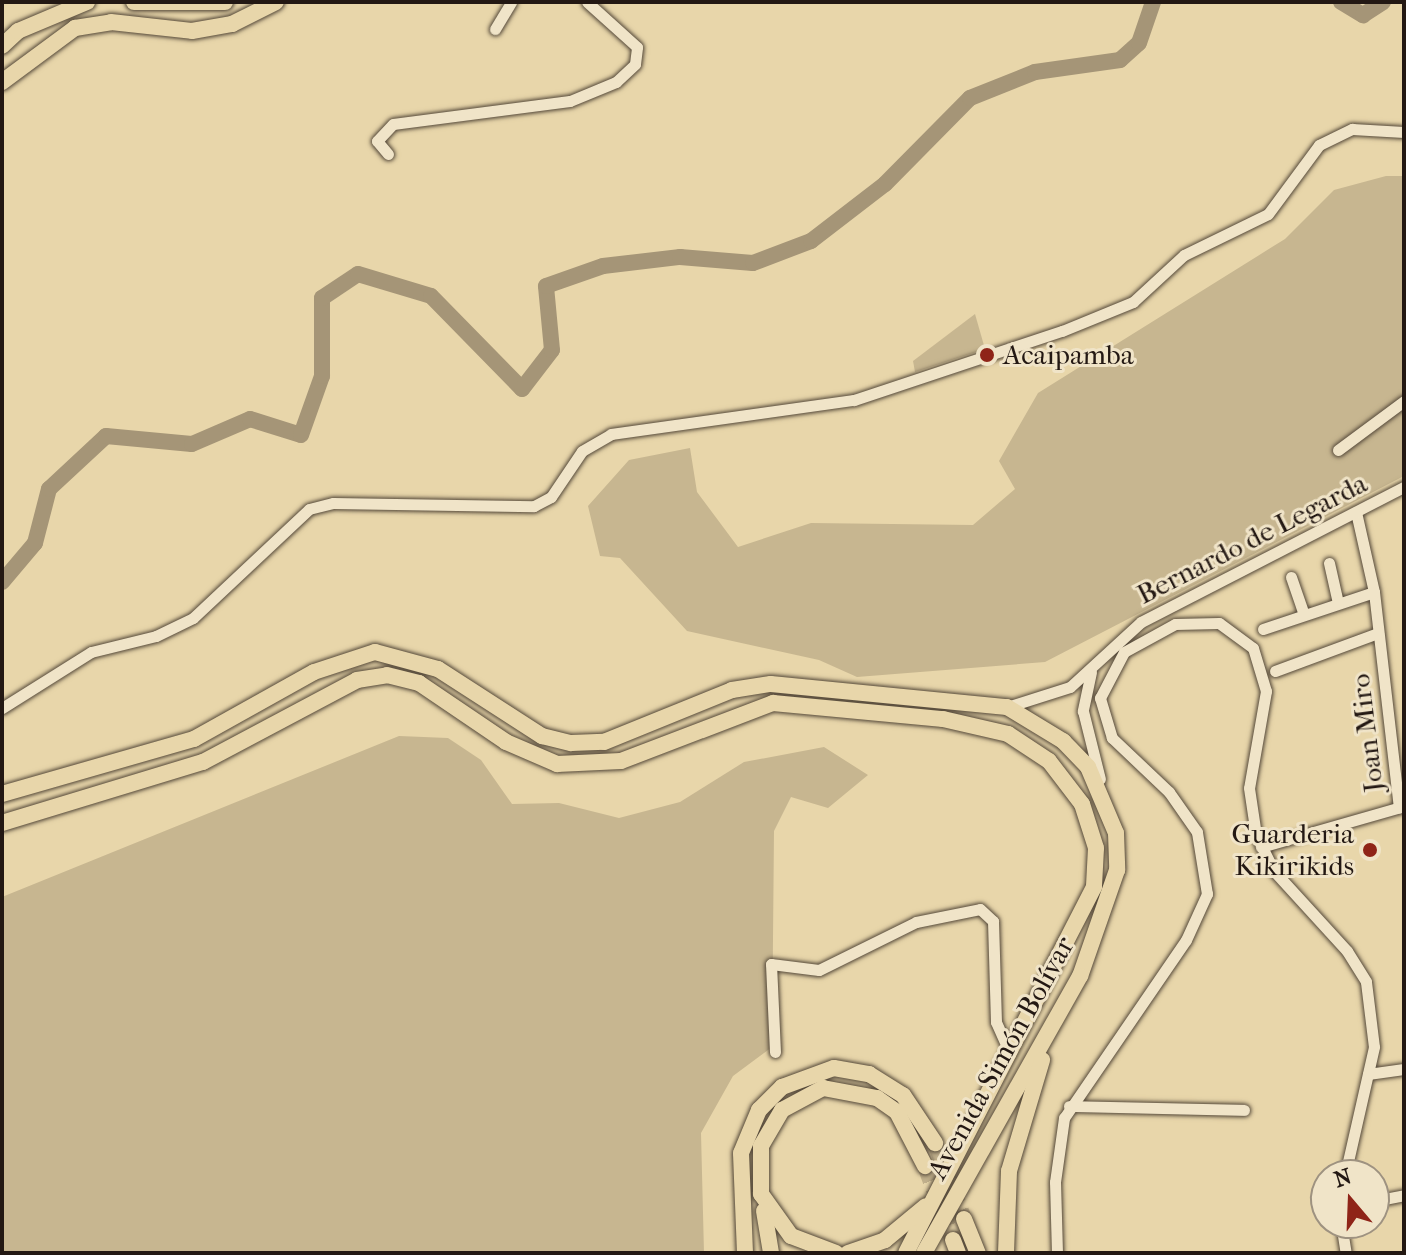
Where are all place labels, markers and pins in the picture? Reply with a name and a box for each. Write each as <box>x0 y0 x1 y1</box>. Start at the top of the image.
place label: Acaipamba <box>1003 338 1134 372</box>
marker: Acaipamba <box>978 346 996 364</box>
place label: Guarderia Kikirikids <box>1232 817 1354 883</box>
marker: Guarderia Kikirikids <box>1361 841 1379 859</box>

